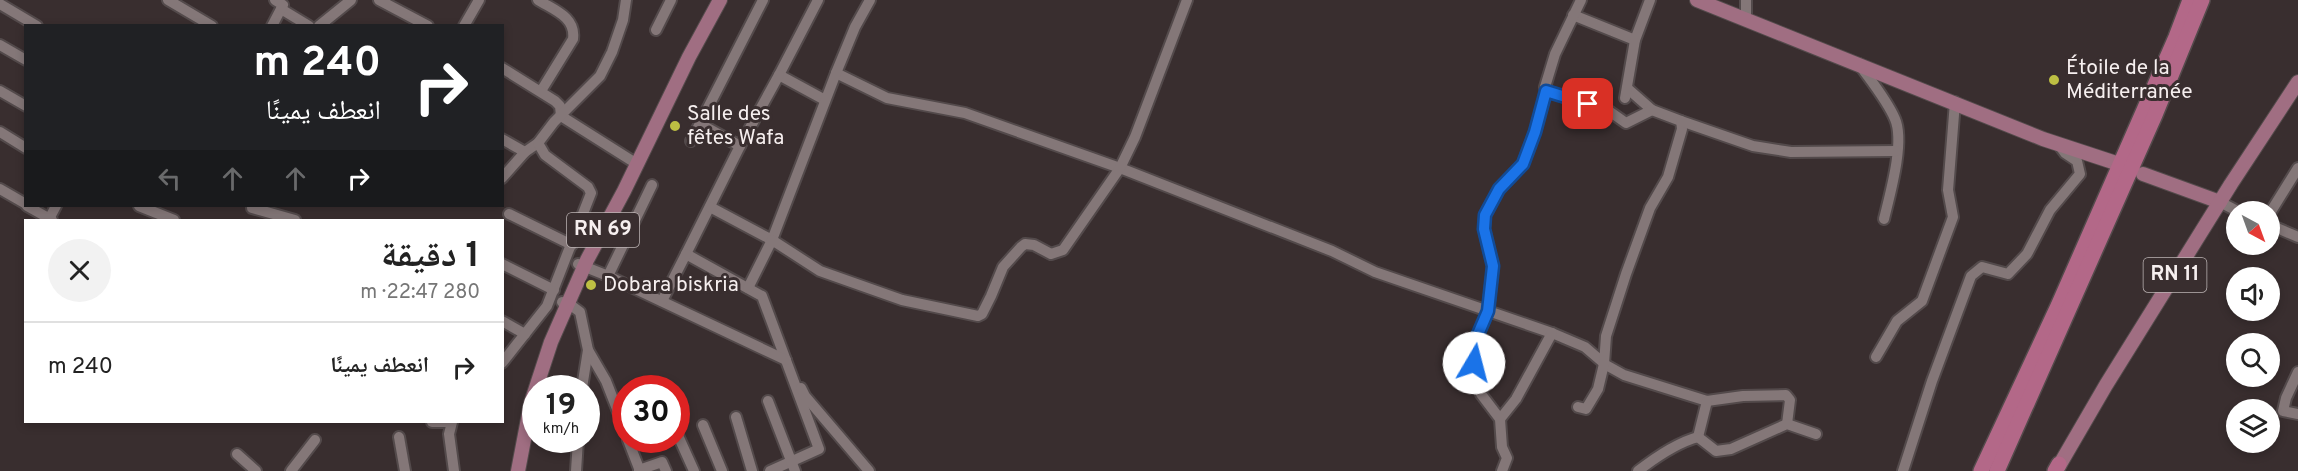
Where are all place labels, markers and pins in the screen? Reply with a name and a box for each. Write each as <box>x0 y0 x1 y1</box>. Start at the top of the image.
place label: Étoile de la Méditerranée <box>2066 54 2192 106</box>
marker: Étoile de la Méditerranée <box>2047 73 2061 87</box>
pin <box>1562 78 1613 129</box>
place label: Salle des fêtes Wafa <box>687 101 784 152</box>
marker: Salle des fêtes Wafa <box>668 119 682 133</box>
place label: Dobara biskria <box>603 272 739 299</box>
marker: Dobara biskria <box>584 278 598 292</box>

